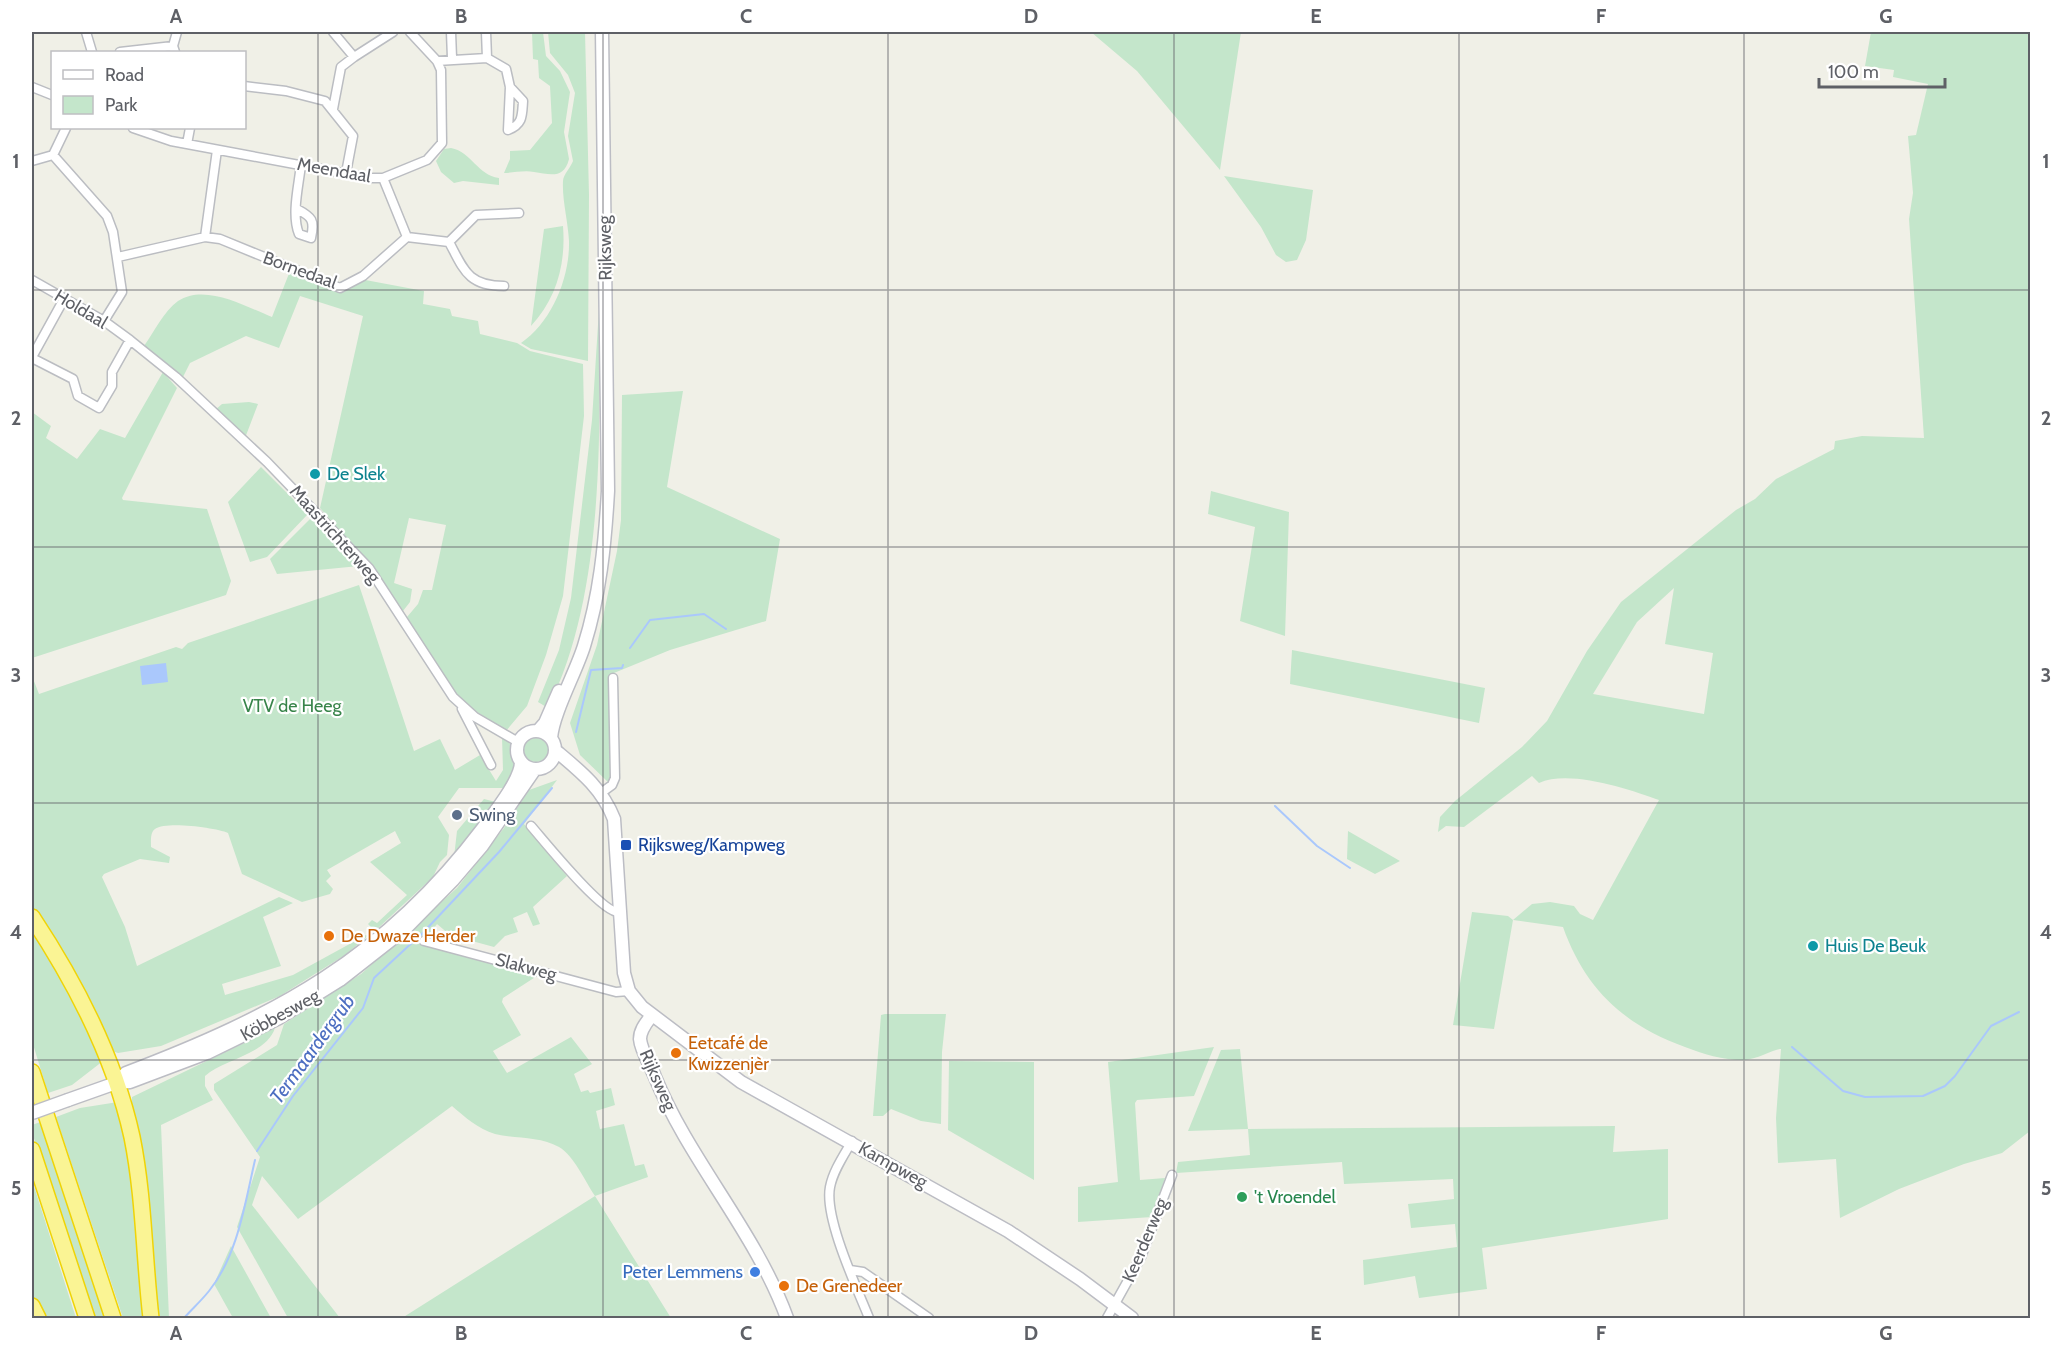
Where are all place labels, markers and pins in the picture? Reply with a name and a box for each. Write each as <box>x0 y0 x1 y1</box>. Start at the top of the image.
place label: De Slek <box>327 463 386 485</box>
marker: De Slek <box>308 467 322 481</box>
place label: Swing <box>469 804 516 826</box>
marker: Swing <box>450 808 464 822</box>
place label: Rijksweg/Kampweg <box>638 834 786 856</box>
marker: Rijksweg/Kampweg <box>619 838 633 852</box>
place label: De Dwaze Herder <box>341 925 476 947</box>
marker: De Dwaze Herder <box>322 929 336 943</box>
place label: Huis De Beuk <box>1825 935 1927 957</box>
marker: Huis De Beuk <box>1806 939 1820 953</box>
place label: Eetcafé de Kwizzenjèr <box>688 1032 769 1075</box>
marker: Eetcafé de Kwizzenjèr <box>669 1046 683 1060</box>
place label: 't Vroendel <box>1254 1186 1336 1208</box>
marker: 't Vroendel <box>1235 1190 1249 1204</box>
place label: Peter Lemmens <box>622 1261 743 1283</box>
marker: Peter Lemmens <box>748 1265 762 1279</box>
place label: De Grenedeer <box>796 1275 903 1297</box>
marker: De Grenedeer <box>777 1279 791 1293</box>

